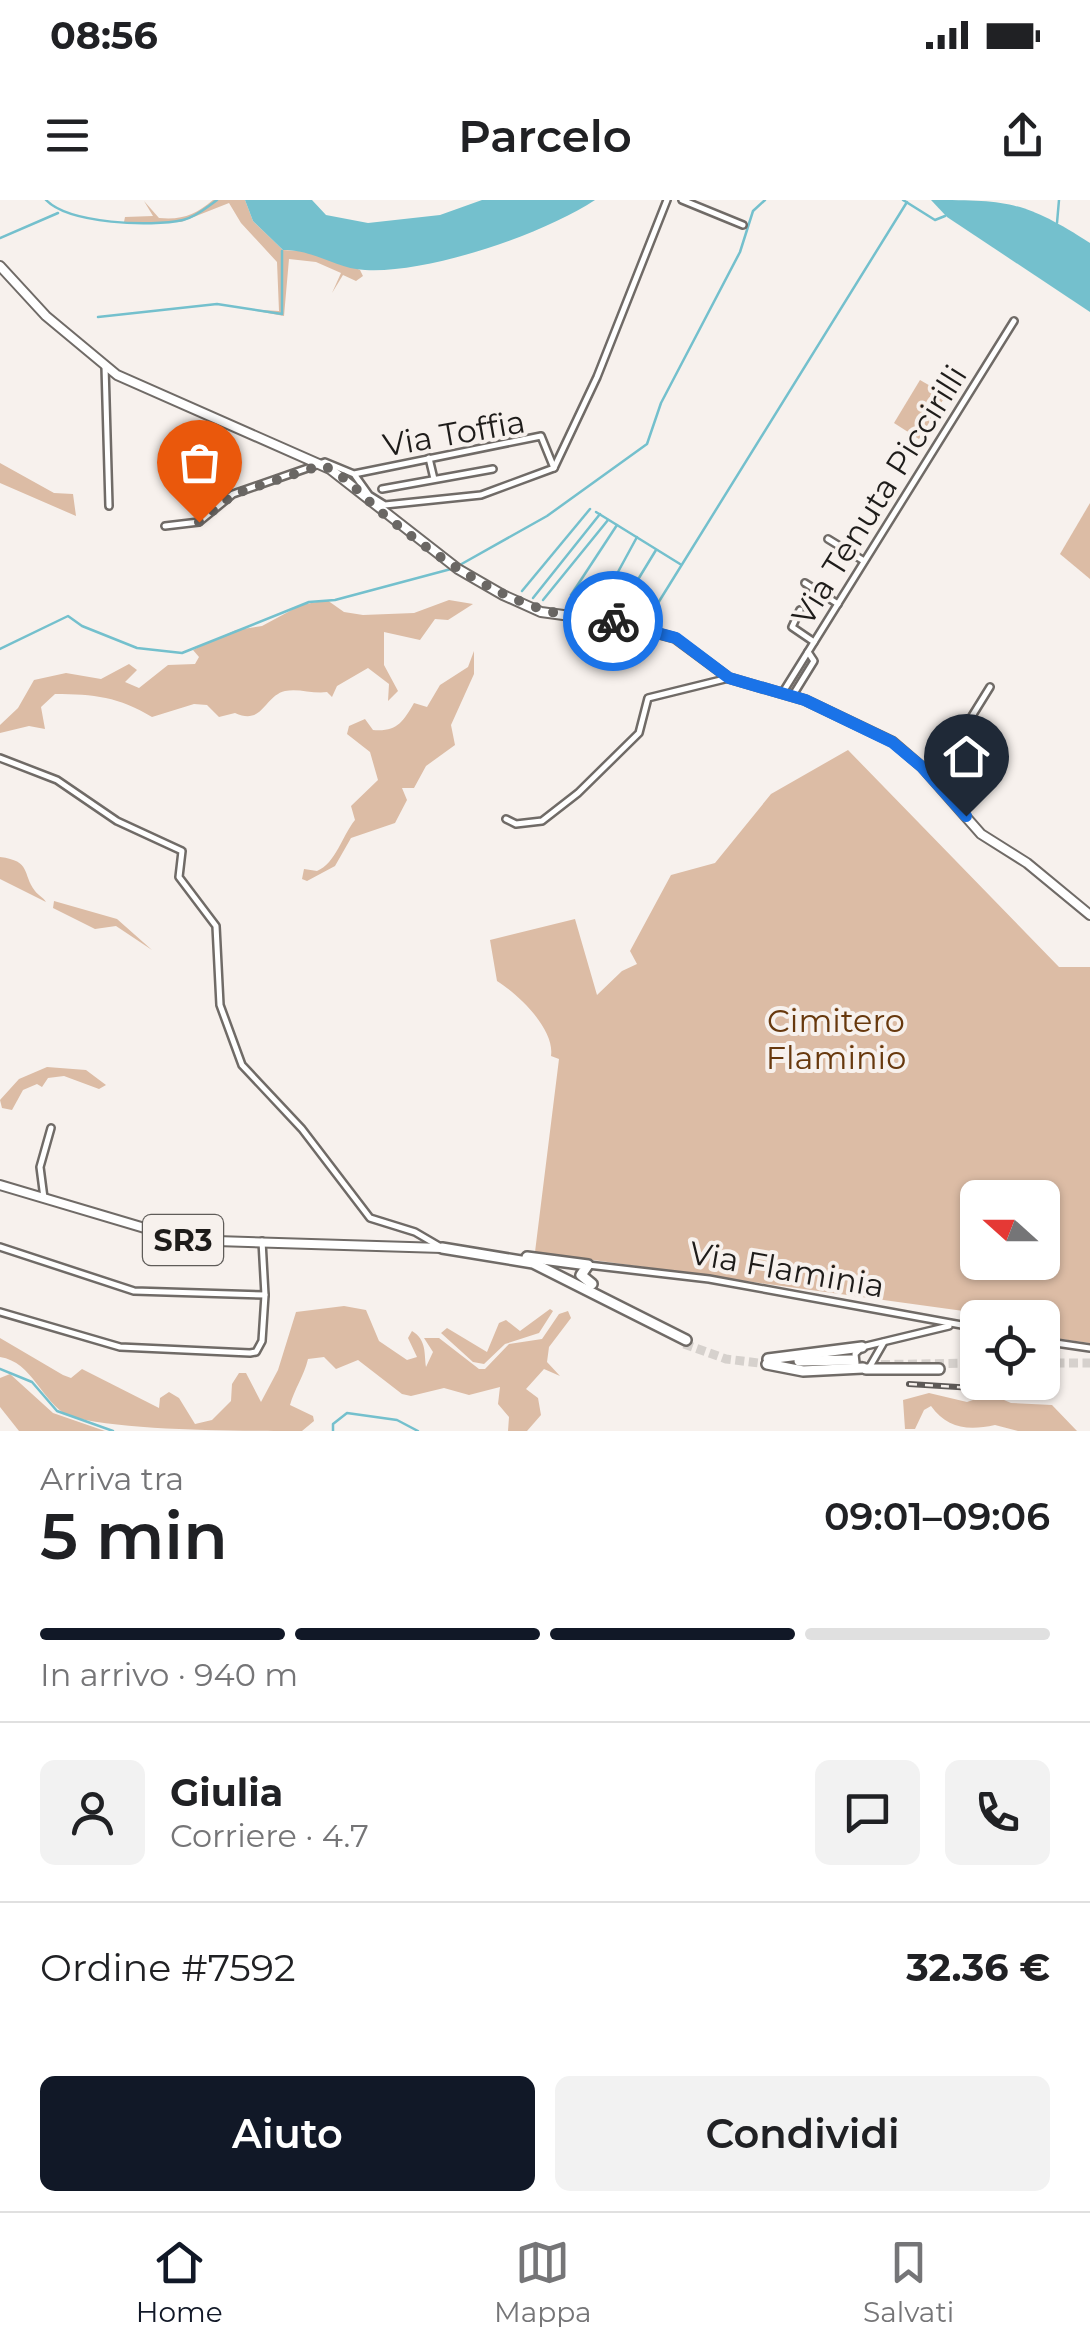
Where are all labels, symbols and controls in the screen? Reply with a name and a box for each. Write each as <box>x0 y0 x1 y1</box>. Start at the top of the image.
text: 08:56 <box>50 12 158 59</box>
icon: menu <box>40 108 95 163</box>
text: Parcelo <box>458 108 632 163</box>
icon: share <box>995 108 1050 163</box>
street label: Via Tenuta Piccirilli <box>783 358 975 632</box>
street label: Via Toffia <box>380 401 528 465</box>
pin <box>157 420 242 523</box>
icon: bag <box>172 435 227 490</box>
courier <box>563 571 663 671</box>
icon: bike <box>586 594 641 649</box>
pin <box>924 714 1009 817</box>
icon: home <box>939 729 994 784</box>
park label: Cimitero Flaminio <box>766 1001 906 1077</box>
north arrow <box>960 1180 1060 1280</box>
map controls <box>960 1180 1060 1400</box>
road number: SR3 <box>143 1215 223 1265</box>
street label: Via Flaminia <box>687 1233 887 1305</box>
button: locate <box>960 1300 1060 1400</box>
text: Arriva tra <box>40 1459 184 1498</box>
text: 09:01–09:06 <box>824 1493 1050 1540</box>
text: 5 min <box>40 1496 228 1575</box>
text: In arrivo · 940 m <box>40 1655 298 1694</box>
button: person <box>40 1760 145 1865</box>
button: chat <box>815 1760 920 1865</box>
button: phone <box>945 1760 1050 1865</box>
text: Giulia <box>170 1769 283 1816</box>
text: Corriere · 4.7 <box>170 1816 369 1855</box>
text: Ordine #7592 <box>40 1944 296 1991</box>
text: 32.36 € <box>906 1944 1050 1991</box>
button: Aiuto <box>40 2076 535 2191</box>
button: Condividi <box>555 2076 1050 2191</box>
tab: Home <box>136 2235 223 2329</box>
tab: Mappa <box>494 2235 592 2329</box>
tab: Salvati <box>863 2235 954 2329</box>

